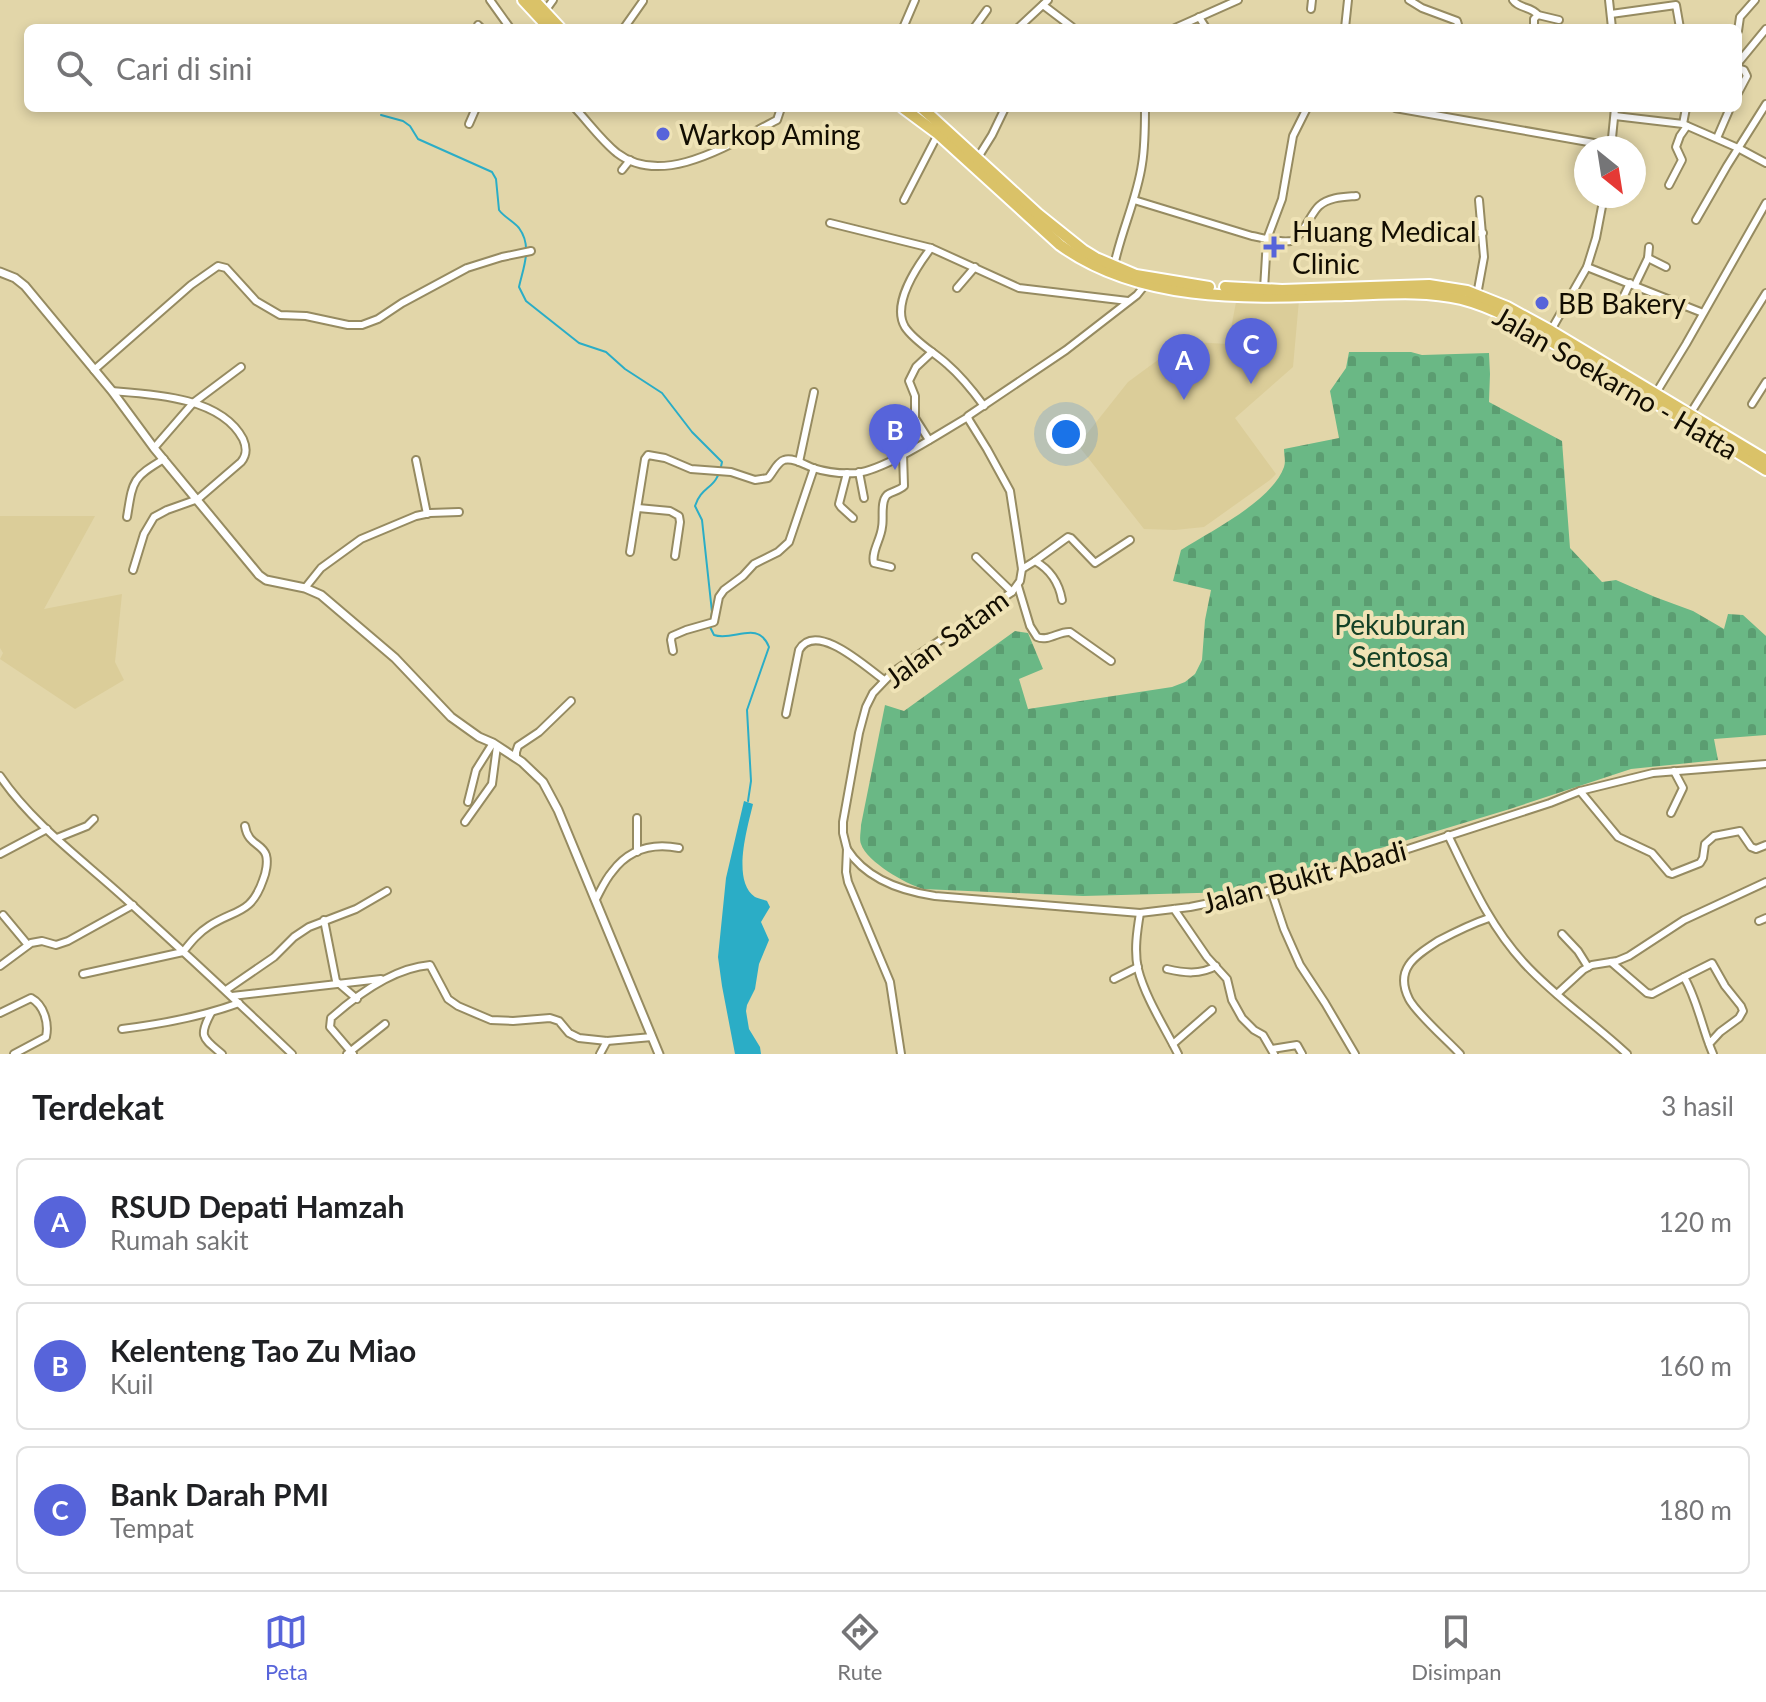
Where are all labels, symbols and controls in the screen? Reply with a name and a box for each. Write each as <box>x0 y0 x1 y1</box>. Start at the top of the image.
search box <box>24 24 1742 112</box>
icon: search <box>52 46 96 90</box>
text: Cari di sini <box>116 50 253 86</box>
place label: Warkop Aming <box>679 117 861 151</box>
marker: Warkop Aming <box>654 125 672 143</box>
north arrow <box>1574 136 1646 208</box>
place label: Huang Medical Clinic <box>1292 214 1477 280</box>
marker: Huang Medical Clinic <box>1263 236 1285 258</box>
place label: BB Bakery <box>1558 286 1687 320</box>
marker: BB Bakery <box>1533 294 1551 312</box>
street label: Jalan Soekarno - Hatta <box>1488 298 1744 466</box>
pin: C <box>1225 318 1277 384</box>
pin: A <box>1158 334 1210 400</box>
pin: B <box>869 404 921 470</box>
your location <box>1046 414 1086 454</box>
street label: Jalan Satam <box>878 582 1014 694</box>
park label: Pekuburan Sentosa <box>1334 607 1466 673</box>
street label: Jalan Bukit Abadi <box>1198 832 1410 920</box>
text: Terdekat <box>32 1086 164 1127</box>
text: 3 hasil <box>1661 1090 1734 1122</box>
text: RSUD Depati Hamzah <box>110 1188 404 1224</box>
text: A <box>51 1206 69 1238</box>
text: 120 m <box>1659 1206 1732 1238</box>
text: Rumah sakit <box>110 1224 249 1256</box>
text: Kelenteng Tao Zu Miao <box>110 1332 416 1368</box>
text: B <box>51 1350 69 1382</box>
text: 160 m <box>1659 1350 1732 1382</box>
text: Kuil <box>110 1368 153 1400</box>
text: Bank Darah PMI <box>110 1476 329 1512</box>
text: C <box>51 1494 69 1526</box>
text: 180 m <box>1659 1494 1732 1526</box>
text: Tempat <box>110 1512 194 1544</box>
tab: Peta <box>264 1610 308 1685</box>
tab: Rute <box>837 1610 882 1685</box>
tab: Disimpan <box>1411 1610 1502 1685</box>

